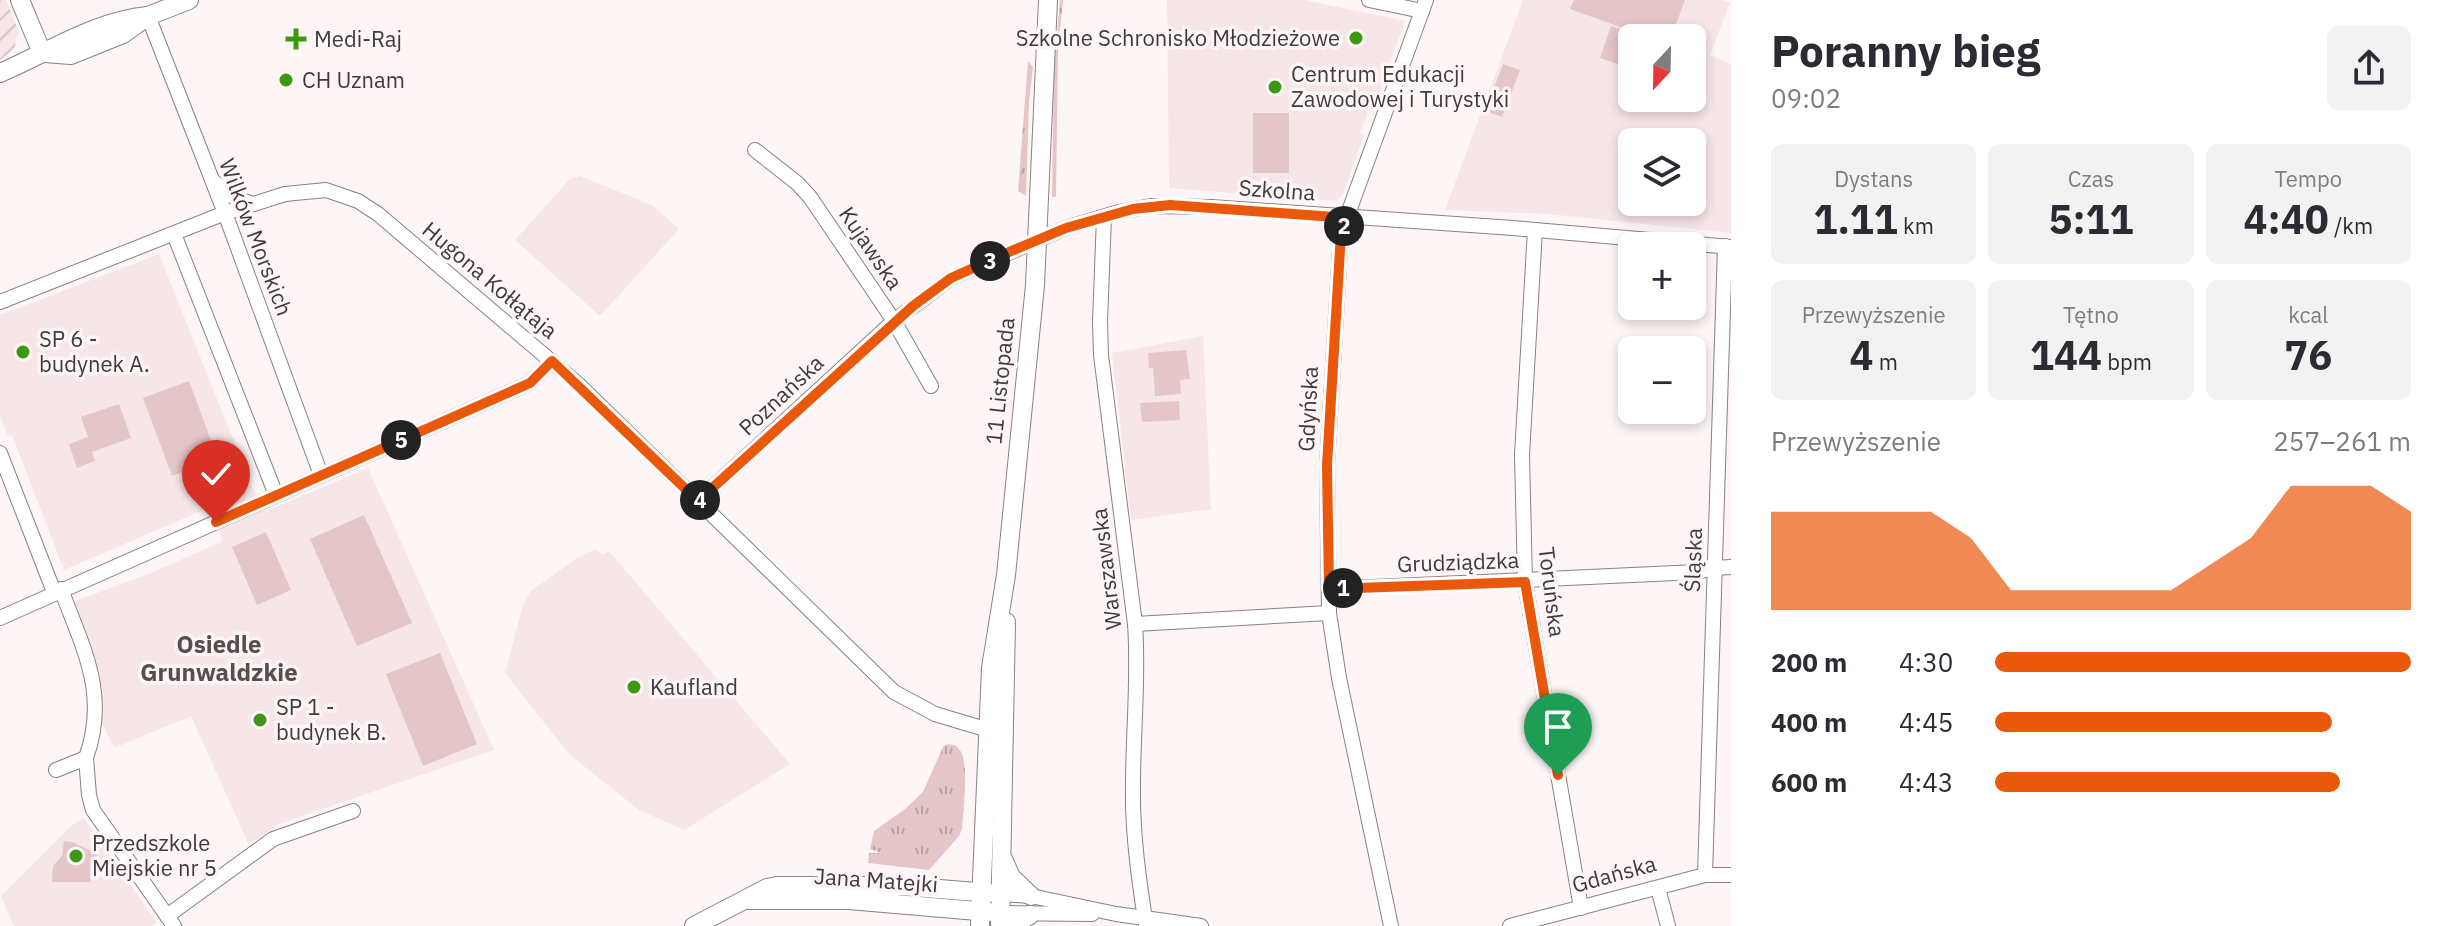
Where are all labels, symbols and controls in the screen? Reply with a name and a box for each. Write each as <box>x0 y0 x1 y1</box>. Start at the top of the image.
text: Poranny bieg <box>1771 22 2040 79</box>
place label: Szkolne Schronisko Młodzieżowe <box>1016 23 1340 52</box>
place label: Medi-Raj <box>314 24 402 53</box>
north arrow <box>1618 24 1706 112</box>
map controls <box>1618 24 1706 424</box>
button: share <box>2327 26 2411 110</box>
marker: Medi-Raj <box>285 28 307 50</box>
marker: Szkolne Schronisko Młodzieżowe <box>1347 29 1365 47</box>
place label: Centrum Edukacji Zawodowej i Turystyki <box>1291 59 1509 113</box>
place label: CH Uznam <box>302 65 405 94</box>
marker: CH Uznam <box>277 71 295 89</box>
marker: Centrum Edukacji Zawodowej i Turystyki <box>1266 78 1284 96</box>
text: 09:02 <box>1771 81 1841 115</box>
button: layers <box>1618 128 1706 216</box>
street label: Wilków Morskich <box>213 154 300 320</box>
text: Dystans <box>1834 164 1913 193</box>
text: Czas <box>2068 164 2114 193</box>
text: Tempo <box>2275 164 2342 193</box>
street label: Szkolna <box>1238 172 1317 207</box>
text: 1.11 <box>1813 193 1898 245</box>
text: 5:11 <box>2048 193 2134 245</box>
text: 4:40 <box>2244 193 2329 245</box>
street label: Kujawska <box>833 201 910 295</box>
pin: 2 <box>1324 206 1364 246</box>
text: 2 <box>1337 211 1351 240</box>
text: km <box>1898 211 1934 240</box>
text: /km <box>2329 211 2373 240</box>
street label: Hugona Kołłątaja <box>417 215 564 345</box>
button: + <box>1618 232 1706 320</box>
pin: 3 <box>970 241 1010 281</box>
text: 3 <box>983 246 997 275</box>
text: Przewyższenie <box>1802 300 1946 329</box>
text: Tętno <box>2063 300 2119 329</box>
text: kcal <box>2288 300 2328 329</box>
street label: 11 Listopada <box>978 316 1021 446</box>
place label: SP 6 - budynek A. <box>39 324 150 378</box>
text: 4 <box>1849 329 1873 381</box>
text: 144 <box>2030 329 2102 381</box>
text: 76 <box>2284 329 2332 381</box>
button: − <box>1618 336 1706 424</box>
marker: SP 6 - budynek A. <box>14 343 32 361</box>
text: m <box>1873 347 1898 376</box>
text: bpm <box>2102 347 2152 376</box>
street label: Poznańska <box>732 348 829 441</box>
street label: Gdyńska <box>1291 365 1324 452</box>
pin: 5 <box>381 420 421 460</box>
text: Przewyższenie <box>1771 424 1941 458</box>
text: 257–261 m <box>2273 424 2411 458</box>
text: 5 <box>394 425 408 454</box>
pin <box>182 440 250 522</box>
icon: check <box>194 452 238 496</box>
pin: 4 <box>680 480 720 520</box>
text: 4 <box>693 485 707 514</box>
street label: Warszawska <box>1084 506 1127 632</box>
street label: Śląska <box>1677 527 1708 593</box>
street label: Grudziądzka <box>1396 545 1520 578</box>
street label: Toruńska <box>1533 545 1572 639</box>
pin: 1 <box>1323 568 1363 608</box>
text: 1 <box>1336 573 1350 602</box>
district label: Osiedle Grunwaldzkie <box>140 628 298 688</box>
text: 200 m <box>1771 645 1847 679</box>
text: 4:30 <box>1899 645 1953 679</box>
place label: Kaufland <box>650 672 738 701</box>
marker: Kaufland <box>625 678 643 696</box>
place label: SP 1 - budynek B. <box>276 692 386 746</box>
pin <box>1524 693 1592 775</box>
icon: arrive <box>1536 705 1580 749</box>
text: 400 m <box>1771 705 1847 739</box>
text: 4:45 <box>1899 705 1953 739</box>
marker: SP 1 - budynek B. <box>251 711 269 729</box>
text: 600 m <box>1771 765 1847 799</box>
text: 4:43 <box>1899 765 1953 799</box>
place label: Przedszkole Miejskie nr 5 <box>92 828 217 882</box>
marker: Przedszkole Miejskie nr 5 <box>67 847 85 865</box>
street label: Gdańska <box>1568 848 1660 899</box>
street label: Jana Matejki <box>813 861 939 898</box>

